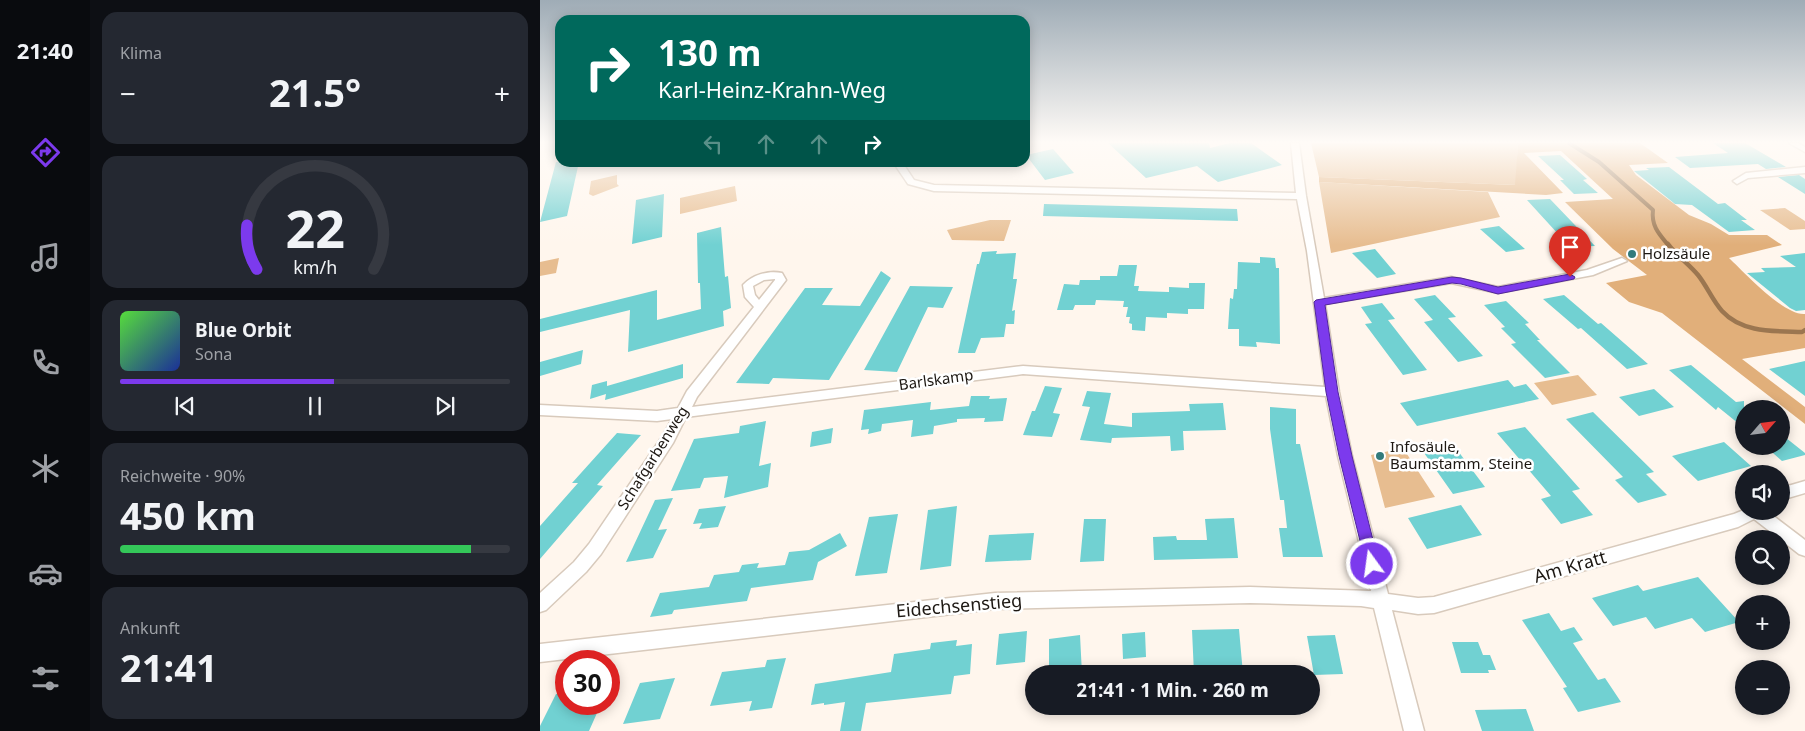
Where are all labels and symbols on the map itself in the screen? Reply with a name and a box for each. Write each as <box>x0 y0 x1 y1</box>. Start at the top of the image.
pin <box>1549 226 1591 277</box>
place label: Holzsäule <box>1642 243 1710 263</box>
marker: Holzsäule <box>1626 248 1638 260</box>
street label: Barlskamp <box>897 364 974 394</box>
north arrow <box>1735 400 1790 455</box>
street label: Schafgarbenweg <box>612 402 692 513</box>
place label: Infosäule, Baumstamm, Steine <box>1390 436 1532 473</box>
marker: Infosäule, Baumstamm, Steine <box>1374 450 1386 462</box>
position arrow <box>1345 537 1397 589</box>
street label: Am Kratt <box>1531 544 1609 588</box>
street label: Eidechsenstieg <box>895 588 1023 622</box>
speed limit sign: 30 <box>555 650 620 715</box>

